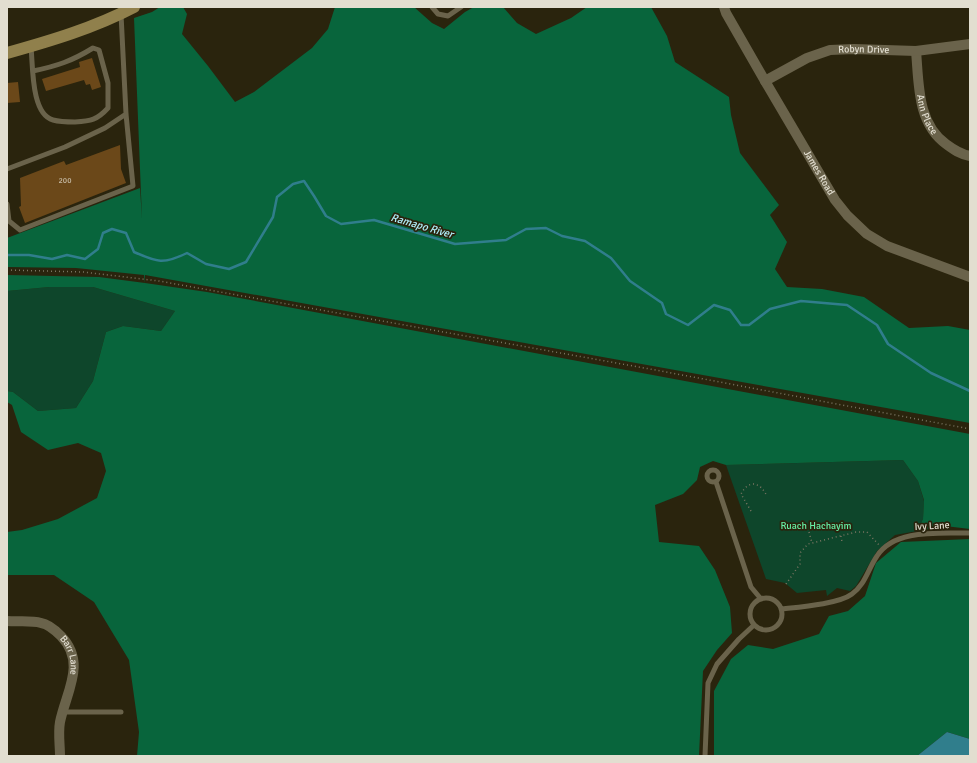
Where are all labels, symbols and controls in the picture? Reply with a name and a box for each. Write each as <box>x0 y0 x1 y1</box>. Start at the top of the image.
street label: Robyn Drive <box>838 43 889 56</box>
street label: Ann Place <box>914 93 940 137</box>
street label: James Road <box>801 148 837 197</box>
house number: 200 <box>59 175 71 185</box>
water label: Ramapo River <box>389 211 457 242</box>
street label: Ivy Lane <box>914 519 950 533</box>
park label: Ruach Hachayim <box>781 520 852 532</box>
street label: Barr Lane <box>57 633 80 676</box>

